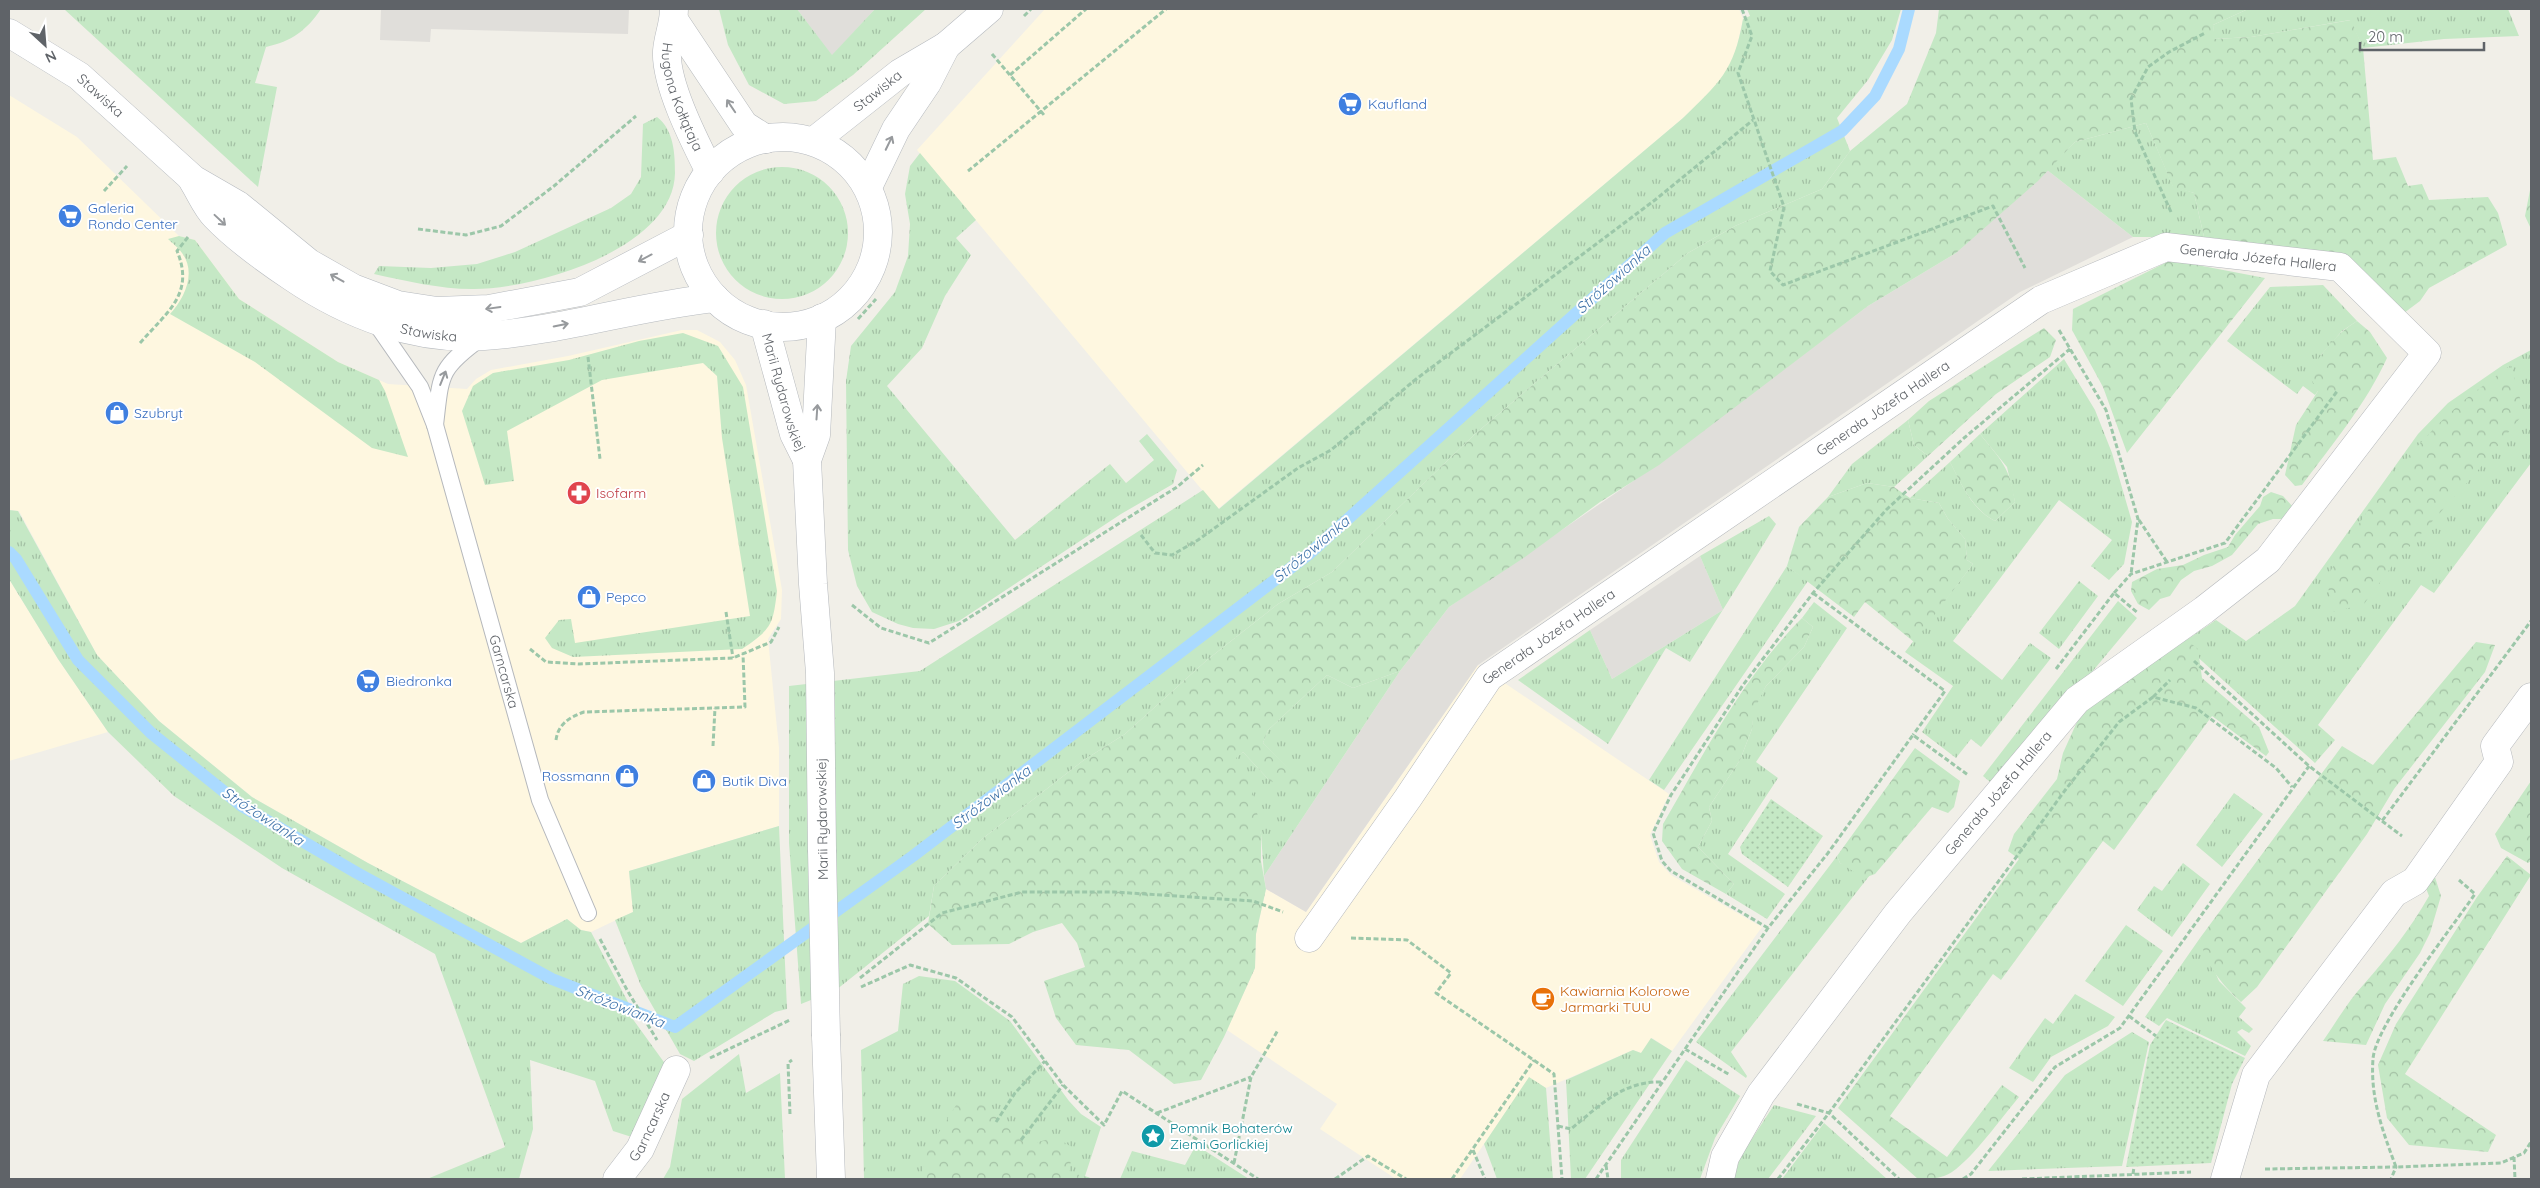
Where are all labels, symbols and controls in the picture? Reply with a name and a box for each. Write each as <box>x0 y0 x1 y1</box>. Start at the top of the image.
north arrow <box>20 20 70 70</box>
scale bar <box>2360 20 2484 52</box>
text: 20 m <box>2368 27 2403 46</box>
street label: Hugona Kołłątaja <box>658 42 707 154</box>
text: N <box>42 46 59 67</box>
street label: Stawiska <box>850 66 906 116</box>
street label: Stawiska <box>73 70 128 121</box>
supermarket icon: Kaufland <box>1337 91 1363 117</box>
place label: Kaufland <box>1368 95 1427 113</box>
one-way arrow <box>726 99 736 113</box>
one-way arrow <box>885 136 894 151</box>
place label: Galeria Rondo Center <box>88 199 178 233</box>
supermarket icon: Galeria Rondo Center <box>57 203 83 229</box>
one-way arrow <box>213 214 226 226</box>
water label: Stróżowianka <box>1572 240 1655 317</box>
street label: Generała Józefa Hallera <box>2179 240 2337 276</box>
one-way arrow <box>638 253 653 263</box>
one-way arrow <box>330 273 344 283</box>
one-way arrow <box>485 304 501 314</box>
street label: Stawiska <box>399 319 458 345</box>
one-way arrow <box>553 320 569 330</box>
street label: Marii Rydarowskiej <box>758 331 810 454</box>
street label: Generała Józefa Hallera <box>1813 356 1953 460</box>
one-way arrow <box>439 371 448 386</box>
shop icon: Szubryt <box>104 400 130 426</box>
place label: Szubryt <box>134 404 183 422</box>
one-way arrow <box>813 405 822 421</box>
pharmacy icon: Isofarm <box>566 480 592 506</box>
place label: Isofarm <box>596 484 646 502</box>
water label: Stróżowianka <box>1269 511 1354 586</box>
shop icon: Pepco <box>576 584 602 610</box>
street label: Generała Józefa Hallera <box>1478 585 1619 688</box>
place label: Pepco <box>606 588 646 606</box>
street label: Garncarska <box>485 633 523 710</box>
supermarket icon: Biedronka <box>355 668 381 694</box>
place label: Biedronka <box>386 672 452 690</box>
street label: Generała Józefa Hallera <box>1940 727 2056 859</box>
street label: Marii Rydarowskiej <box>812 758 832 880</box>
water label: Stróżowianka <box>948 761 1035 833</box>
shop icon: Rossmann <box>614 763 640 789</box>
place label: Rossmann <box>542 767 610 785</box>
shop icon: Butik Diva <box>691 768 717 794</box>
place label: Butik Diva <box>722 772 787 790</box>
water label: Stróżowianka <box>218 782 308 850</box>
water label: Stróżowianka <box>573 980 668 1032</box>
place label: Kawiarnia Kolorowe Jarmarki TUU <box>1560 982 1690 1016</box>
cafe icon: Kawiarnia Kolorowe Jarmarki TUU <box>1530 986 1556 1012</box>
street label: Garncarska <box>625 1089 674 1165</box>
place label: Pomnik Bohaterów Ziemi Gorlickiej <box>1170 1119 1293 1153</box>
place icon: Pomnik Bohaterów Ziemi Gorlickiej <box>1140 1123 1166 1149</box>

